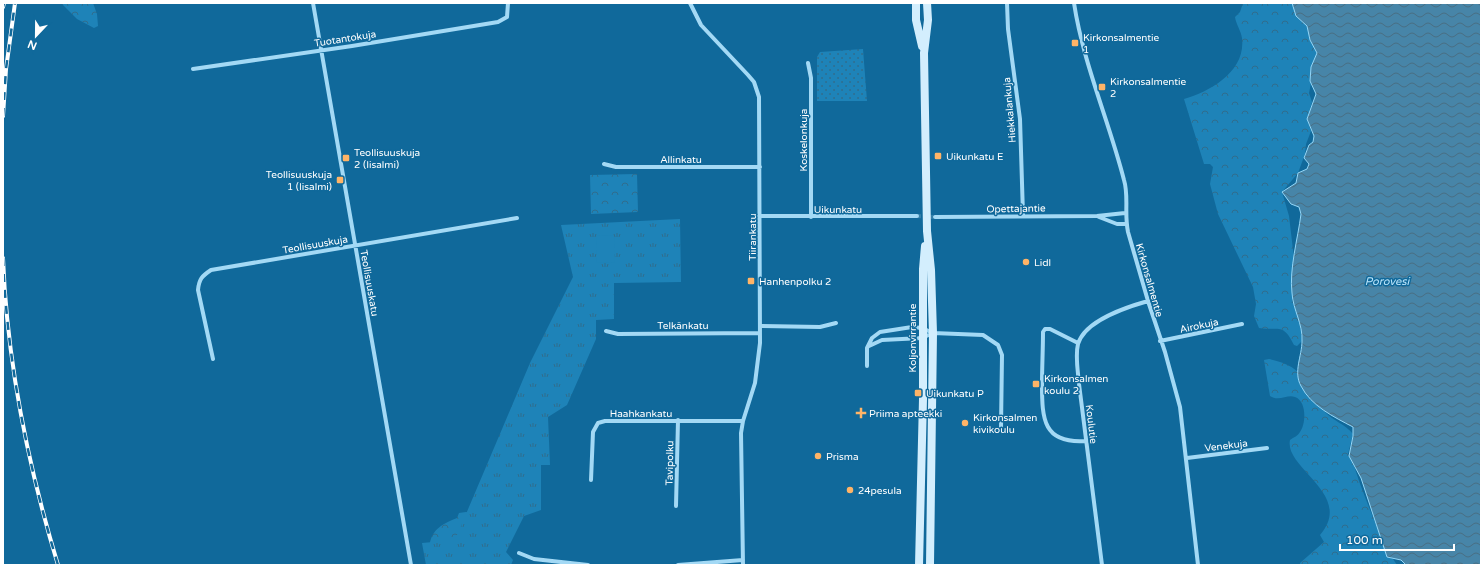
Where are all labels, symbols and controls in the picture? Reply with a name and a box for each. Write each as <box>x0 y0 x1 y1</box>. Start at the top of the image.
north arrow <box>16 16 56 56</box>
street label: Tuotantokuja <box>313 28 377 50</box>
place label: Kirkonsalmentie 1 <box>1083 32 1160 56</box>
text: N <box>26 37 39 52</box>
marker: Kirkonsalmentie 1 <box>1070 38 1080 48</box>
place label: Kirkonsalmentie 2 <box>1110 76 1187 100</box>
street label: Hiekkalankuja <box>1001 77 1019 143</box>
marker: Kirkonsalmentie 2 <box>1097 82 1107 92</box>
street label: Koskelonkuja <box>798 109 810 171</box>
place label: Teollisuuskuja 2 (Iisalmi) <box>354 147 420 171</box>
marker: Uikunkatu E <box>933 151 943 161</box>
place label: Uikunkatu E <box>946 151 1003 163</box>
marker: Teollisuuskuja 2 (Iisalmi) <box>341 153 351 163</box>
street label: Allinkatu <box>660 154 702 166</box>
place label: Teollisuuskuja 1 (Iisalmi) <box>266 169 332 193</box>
marker: Teollisuuskuja 1 (Iisalmi) <box>335 175 345 185</box>
street label: Opettajantie <box>986 202 1046 216</box>
street label: Uikunkatu <box>814 204 862 216</box>
street label: Tiirankatu <box>747 213 759 261</box>
street label: Teollisuuskuja <box>282 233 349 257</box>
street label: Kirkonsalmentie <box>1133 242 1165 319</box>
street label: Teollisuuskatu <box>357 249 381 317</box>
marker: Lidl <box>1021 257 1031 267</box>
place label: Lidl <box>1034 257 1051 269</box>
water label: Porovesi <box>1365 275 1411 288</box>
marker: Hanhenpolku 2 <box>746 276 756 286</box>
place label: Hanhenpolku 2 <box>759 276 831 288</box>
street label: Koljonvirrantie <box>907 303 919 372</box>
street label: Airokuja <box>1179 316 1220 336</box>
street label: Telkänkatu <box>657 320 709 332</box>
place label: Kirkonsalmen koulu 2 <box>1044 373 1108 397</box>
marker: Kirkonsalmen koulu 2 <box>1031 379 1041 389</box>
marker: Uikunkatu P <box>913 388 923 398</box>
place label: Uikunkatu P <box>926 388 984 400</box>
street label: Koulutie <box>1083 404 1099 445</box>
street label: Haahkankatu <box>610 408 672 420</box>
marker: Priima apteekki <box>856 408 866 418</box>
place label: Priima apteekki <box>869 408 942 420</box>
place label: Kirkonsalmen kivikoulu <box>973 412 1037 436</box>
marker: Kirkonsalmen kivikoulu <box>960 418 970 428</box>
street label: Venekuja <box>1204 437 1248 455</box>
street label: Tavipolku <box>664 440 676 486</box>
marker: Prisma <box>813 451 823 461</box>
place label: Prisma <box>826 451 859 463</box>
marker: 24pesula <box>845 485 855 495</box>
place label: 24pesula <box>858 485 902 497</box>
scale bar <box>1340 526 1454 552</box>
text: 100 m <box>1346 533 1383 547</box>

